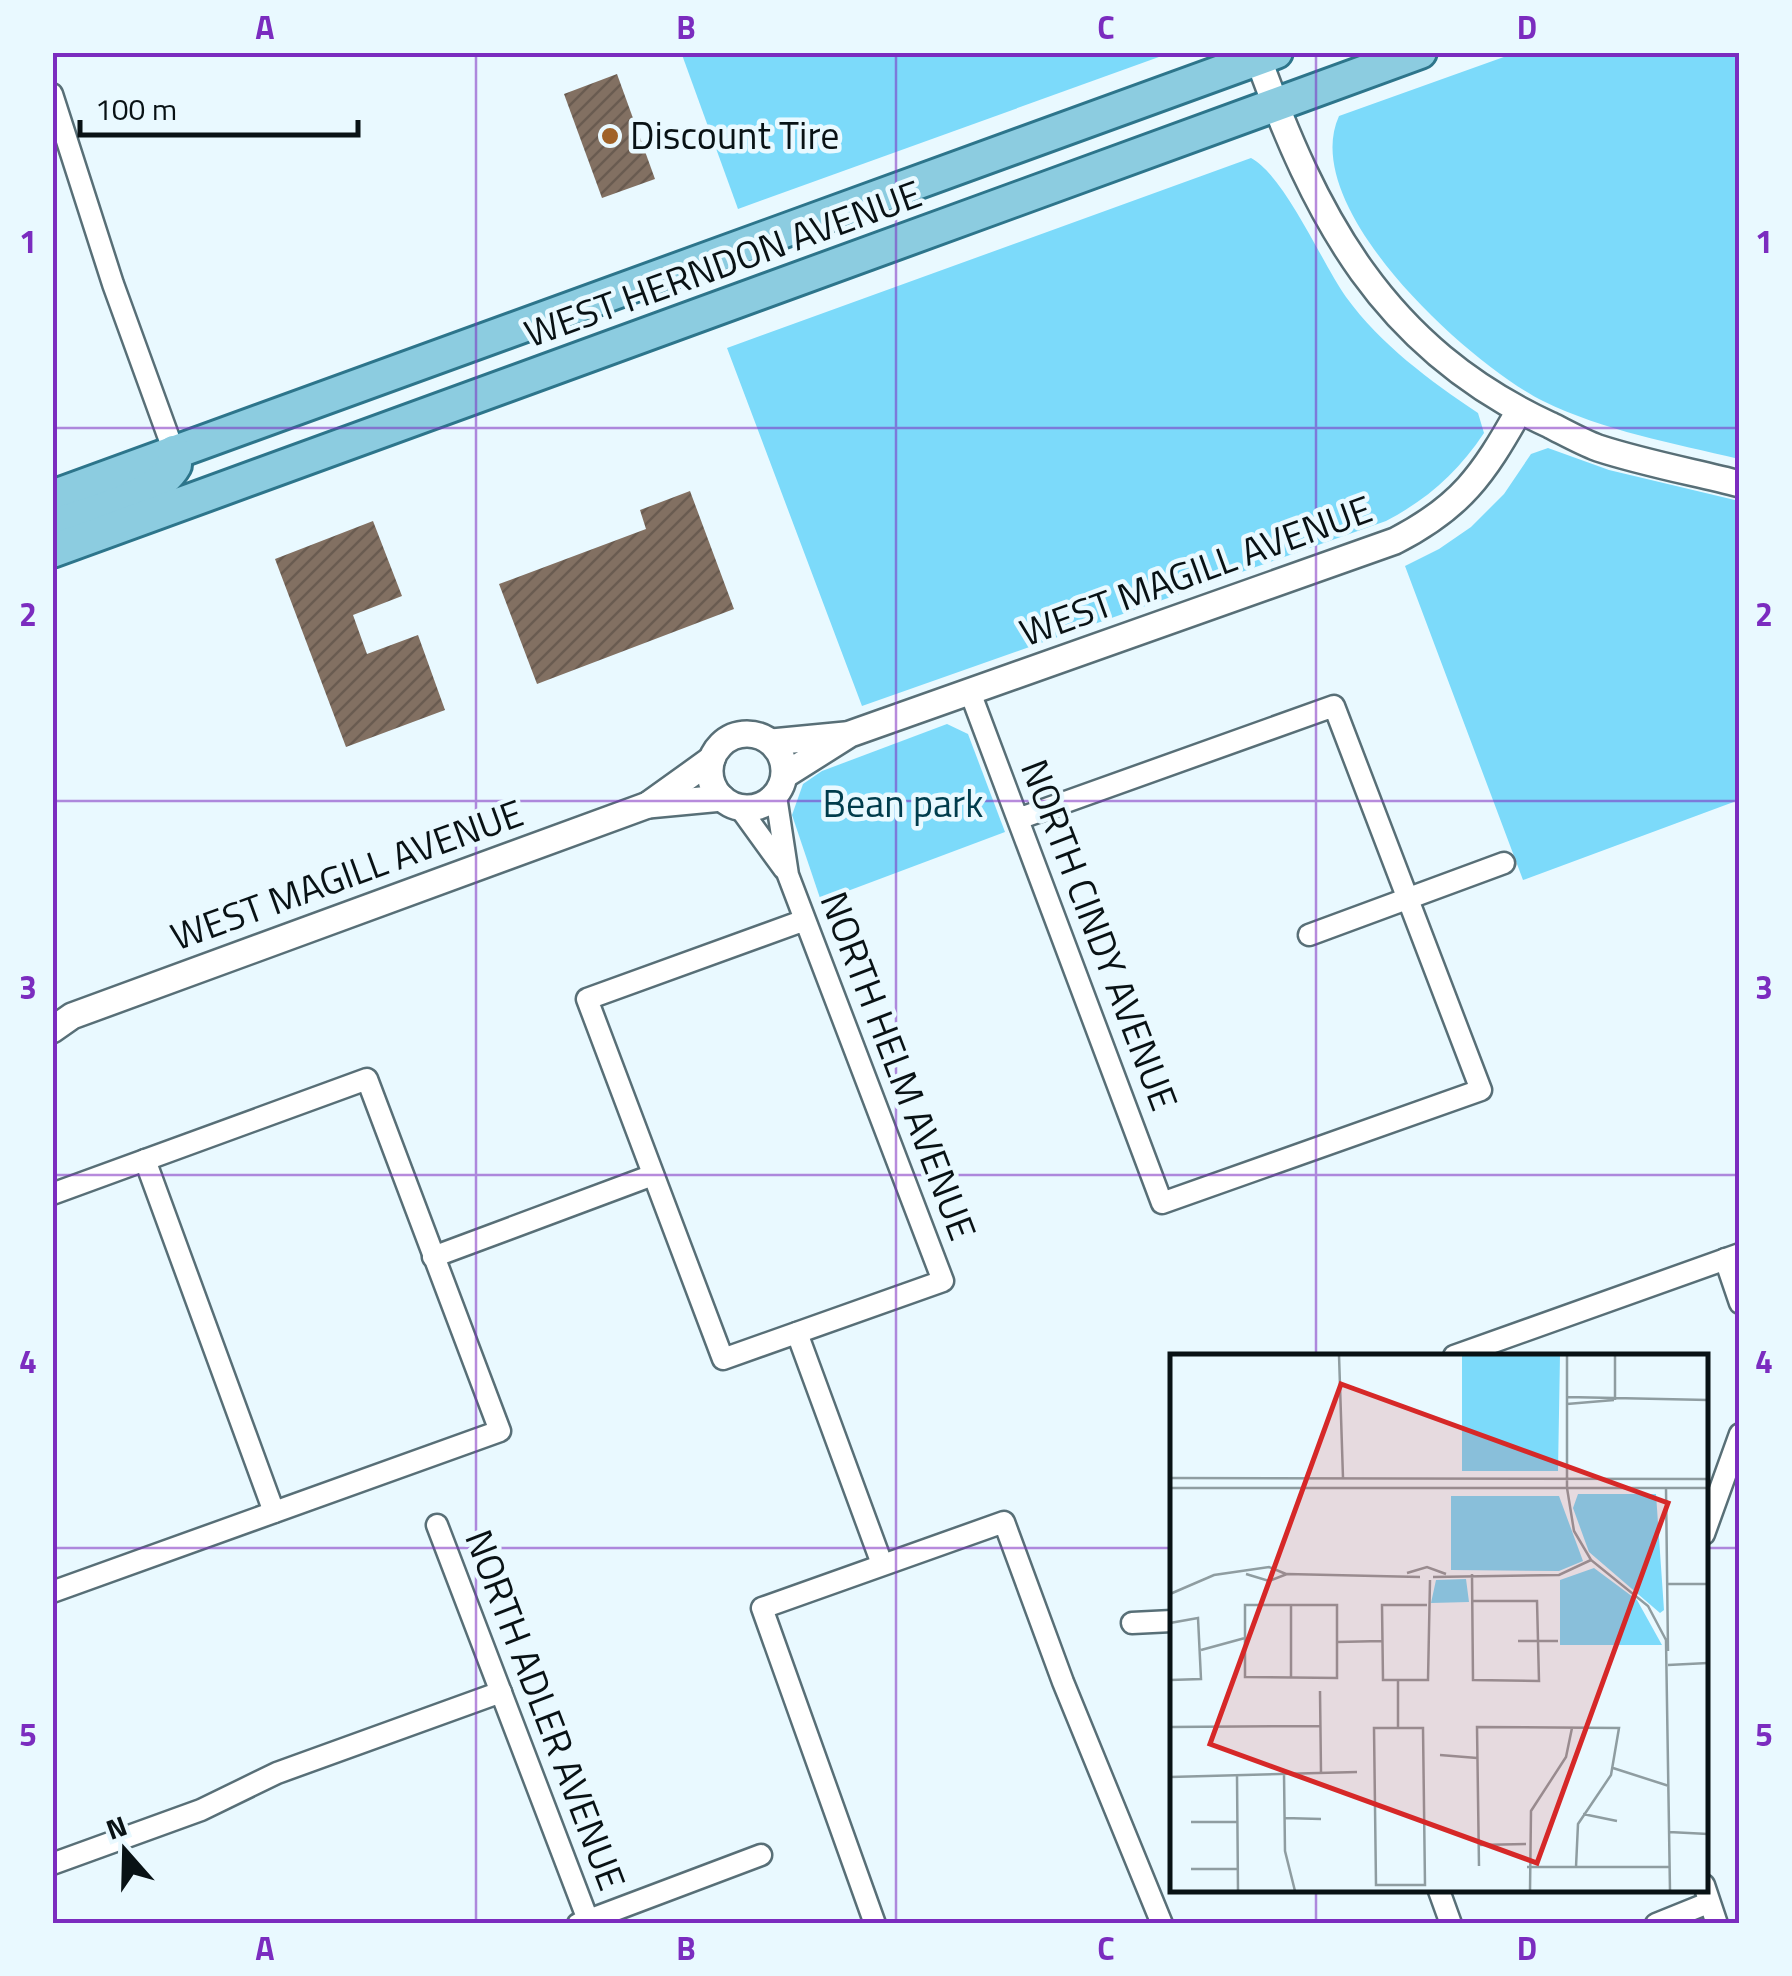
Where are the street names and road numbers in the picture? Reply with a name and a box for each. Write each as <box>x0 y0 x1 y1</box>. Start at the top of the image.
street label: WEST HERNDON AVENUE <box>516 164 929 362</box>
street label: WEST MAGILL AVENUE <box>1011 479 1380 661</box>
street label: NORTH CINDY AVENUE <box>1006 751 1194 1118</box>
street label: WEST MAGILL AVENUE <box>162 783 531 965</box>
street label: NORTH HELM AVENUE <box>806 883 992 1248</box>
street label: NORTH ADLER AVENUE <box>450 1521 641 1898</box>

